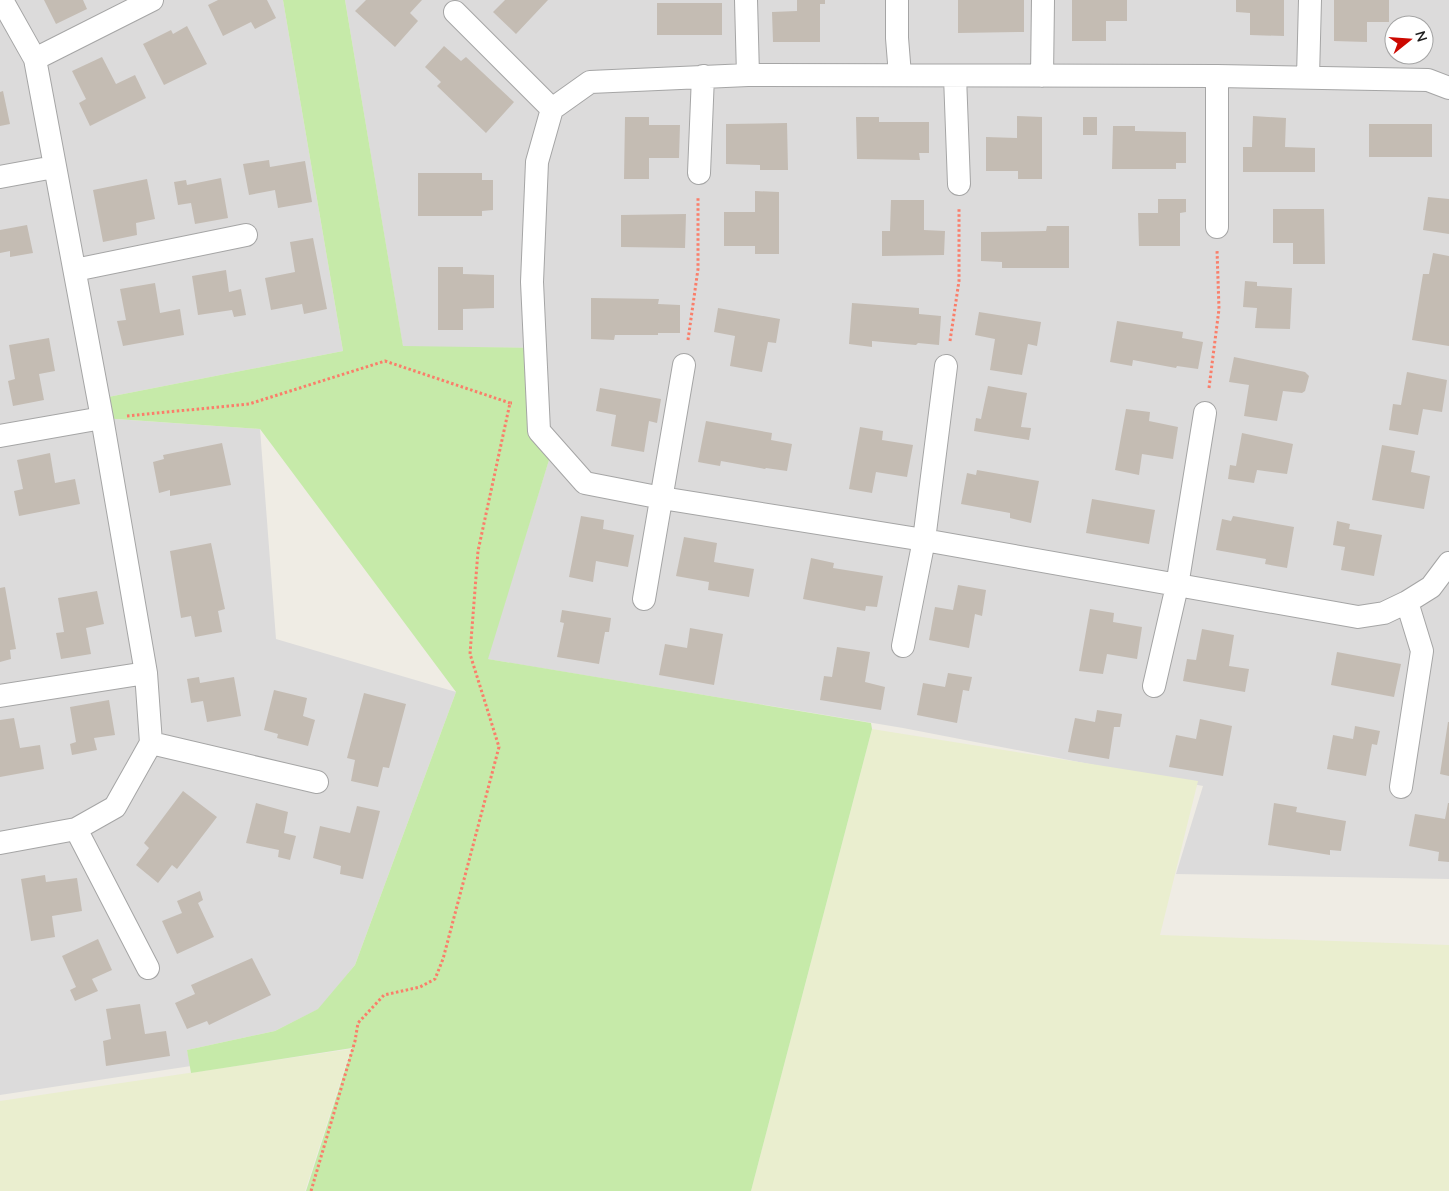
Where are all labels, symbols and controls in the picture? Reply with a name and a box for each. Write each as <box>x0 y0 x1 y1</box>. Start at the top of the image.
north arrow <box>1384 15 1434 65</box>
text: N <box>1410 29 1432 44</box>

